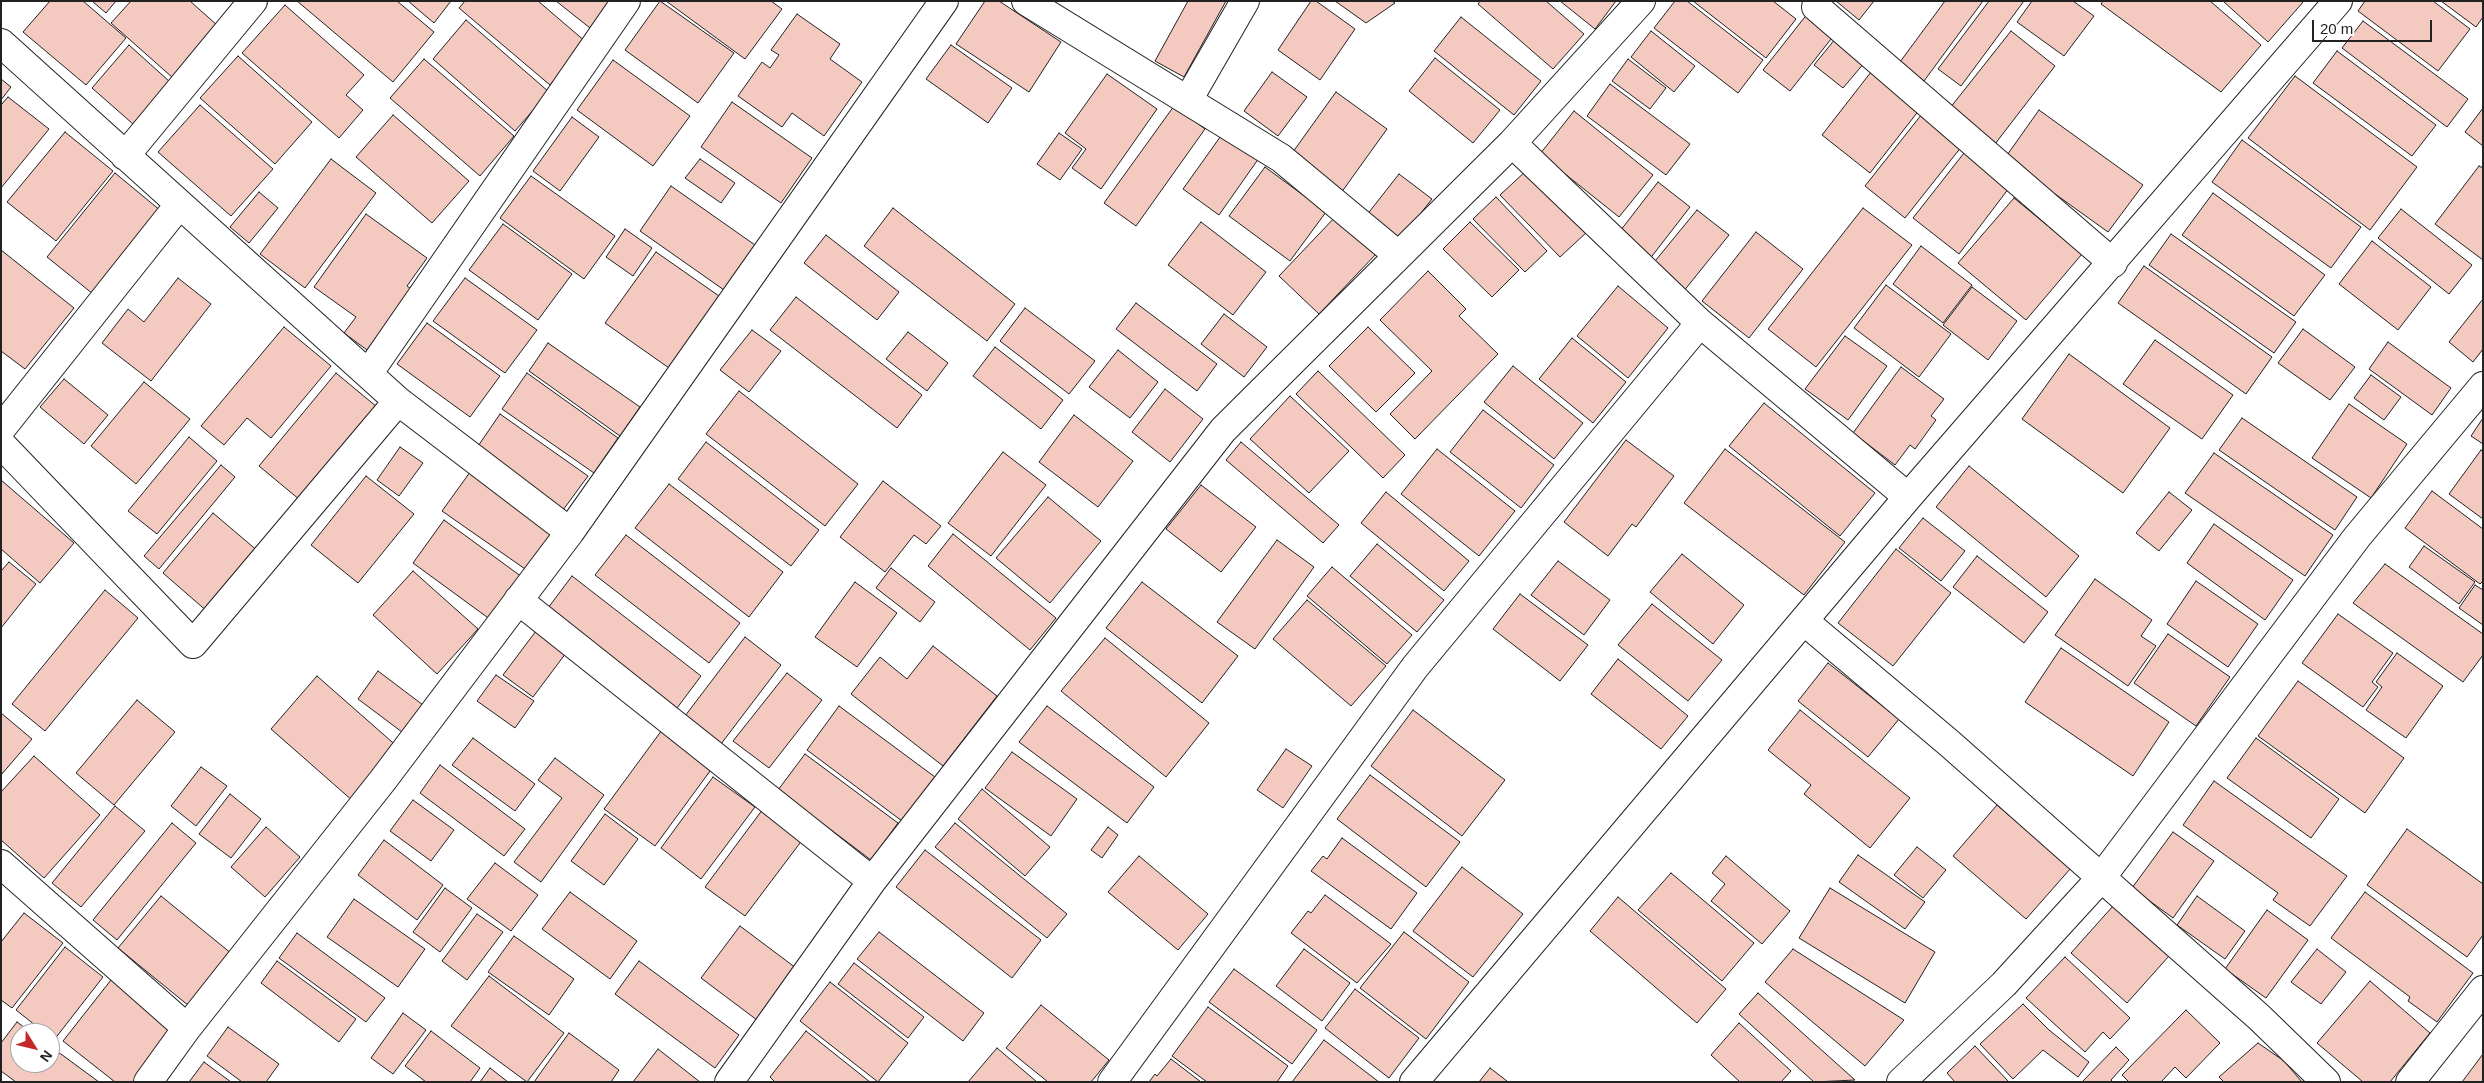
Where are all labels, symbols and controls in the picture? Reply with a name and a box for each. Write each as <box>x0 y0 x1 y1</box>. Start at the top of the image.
scale bar <box>2314 10 2434 42</box>
text: 20 m <box>2320 20 2353 37</box>
north arrow <box>10 1023 60 1073</box>
text: N <box>37 1047 56 1065</box>

